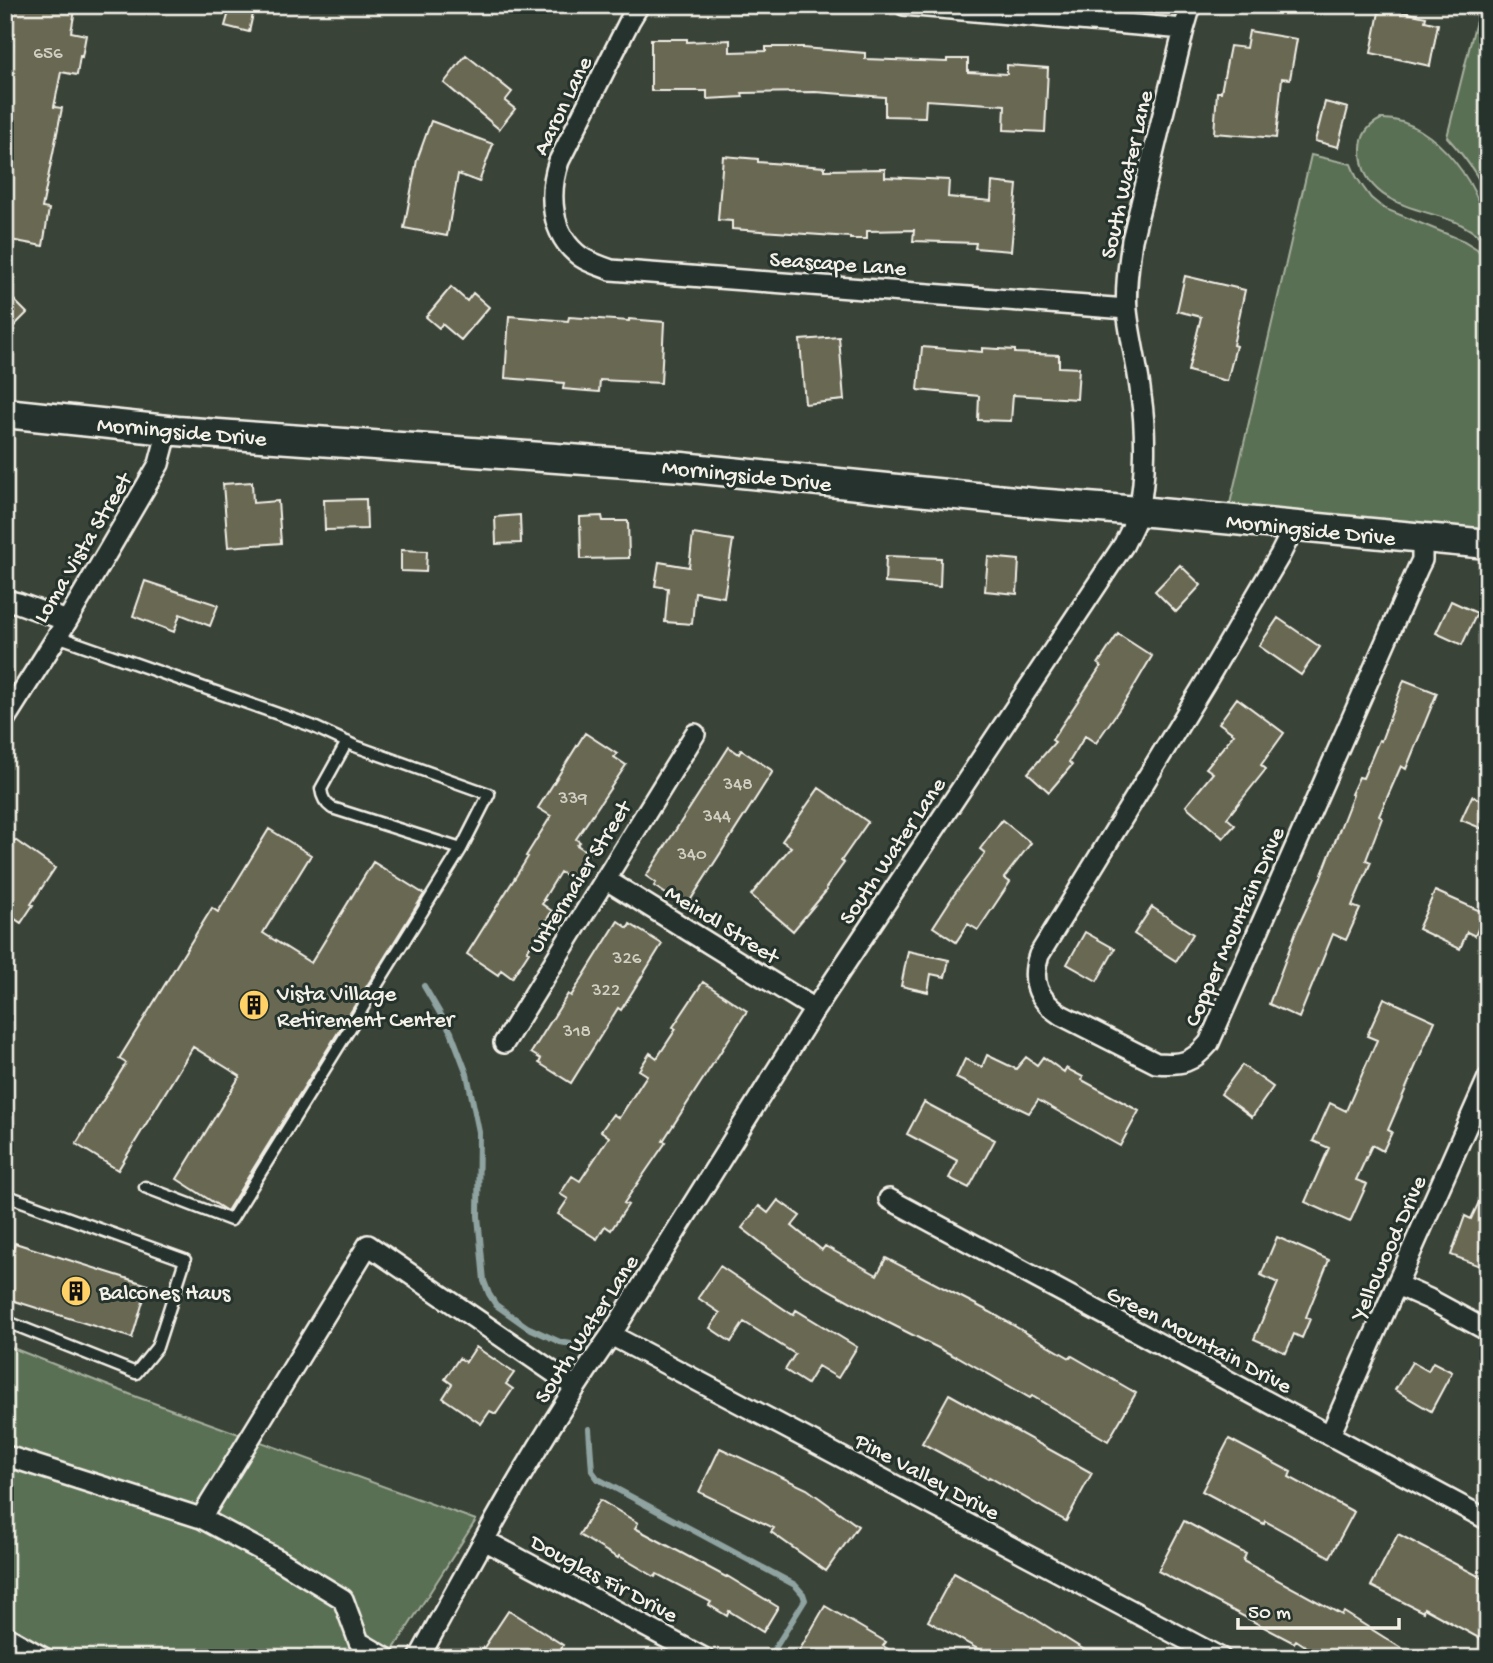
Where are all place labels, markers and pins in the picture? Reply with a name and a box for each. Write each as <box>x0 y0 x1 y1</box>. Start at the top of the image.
place label: Vista Village Retirement Center <box>276 982 456 1035</box>
building icon: Vista Village Retirement Center <box>237 988 271 1022</box>
building icon: Balcones Haus <box>59 1274 93 1308</box>
place label: Balcones Haus <box>98 1281 231 1308</box>

